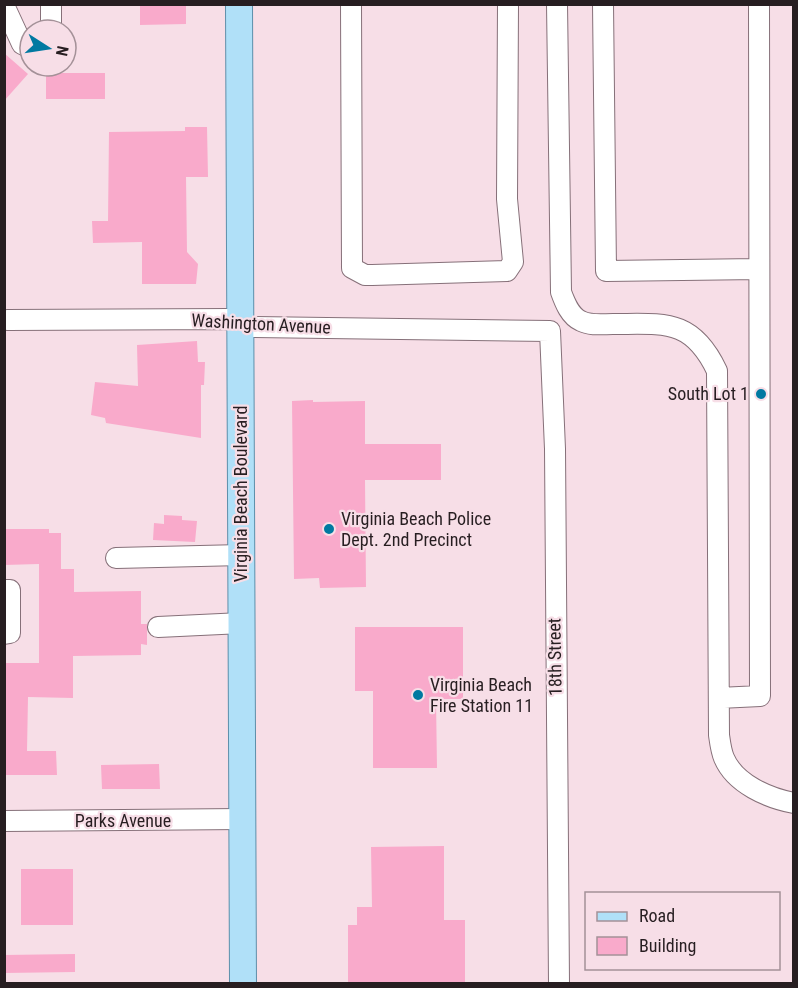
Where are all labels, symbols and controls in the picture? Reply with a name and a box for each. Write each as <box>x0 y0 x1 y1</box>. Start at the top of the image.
north arrow <box>18 18 78 78</box>
text: N <box>52 44 72 58</box>
street label: Washington Avenue <box>191 309 331 338</box>
place label: South Lot 1 <box>668 383 749 404</box>
marker: South Lot 1 <box>754 387 768 401</box>
street label: Virginia Beach Boulevard <box>230 406 251 582</box>
place label: Virginia Beach Police Dept. 2nd Precinct <box>341 508 491 550</box>
marker: Virginia Beach Police Dept. 2nd Precinct <box>322 522 336 536</box>
street label: 18th Street <box>543 618 566 696</box>
place label: Virginia Beach Fire Station 11 <box>430 674 533 716</box>
marker: Virginia Beach Fire Station 11 <box>411 688 425 702</box>
street label: Parks Avenue <box>75 810 171 831</box>
legend <box>585 892 780 970</box>
text: Road <box>639 905 675 926</box>
text: Building <box>639 935 696 956</box>

